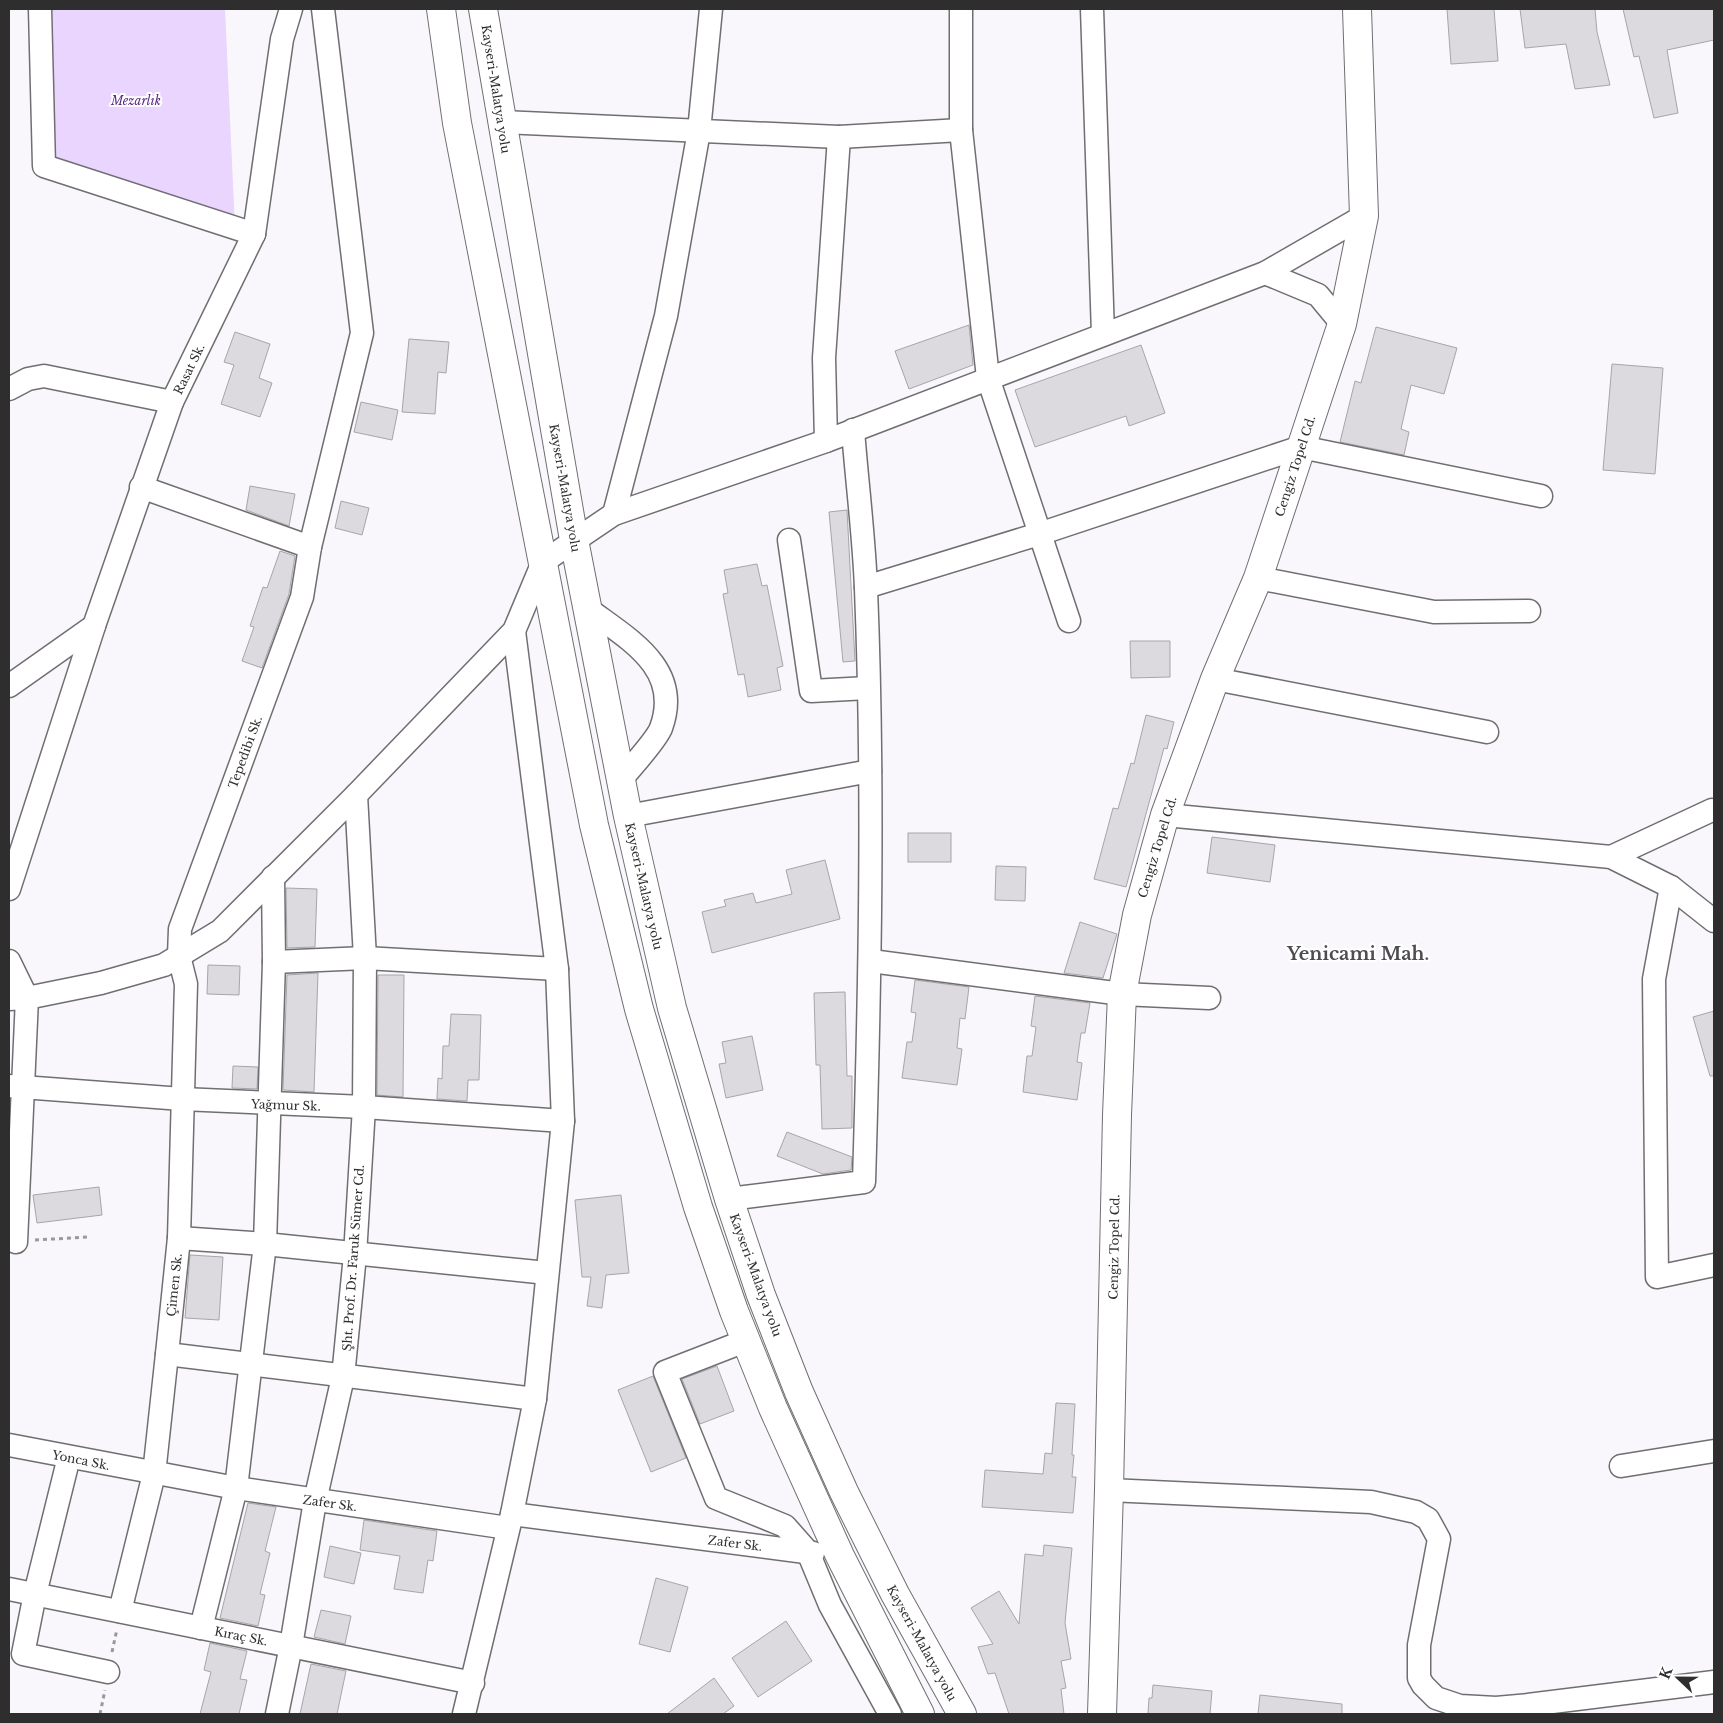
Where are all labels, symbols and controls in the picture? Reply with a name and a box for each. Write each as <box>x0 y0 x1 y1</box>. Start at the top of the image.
street label: Kayseri-Malatya yolu <box>478 24 514 154</box>
park label: Mezarlık <box>110 93 161 108</box>
street label: Rasat Sk. <box>170 341 208 397</box>
street label: Cengiz Topel Cd. <box>1272 414 1318 518</box>
street label: Kayseri-Malatya yolu <box>546 423 584 553</box>
street label: Tepedibi Sk. <box>225 714 265 790</box>
street label: Cengiz Topel Cd. <box>1134 794 1180 900</box>
street label: Kayseri-Malatya yolu <box>622 821 666 951</box>
district label: Yenicami Mah. <box>1286 943 1429 965</box>
street label: Yağmur Sk. <box>250 1096 321 1114</box>
street label: Şht. Prof. Dr. Faruk Sümer Cd. <box>339 1164 367 1352</box>
street label: Cengiz Topel Cd. <box>1106 1194 1122 1300</box>
street label: Kayseri-Malatya yolu <box>727 1211 785 1339</box>
street label: Çimen Sk. <box>163 1253 185 1317</box>
street label: Yonca Sk. <box>50 1447 111 1473</box>
street label: Zafer Sk. <box>302 1492 358 1514</box>
street label: Zafer Sk. <box>707 1532 763 1554</box>
street label: Kayseri-Malatya yolu <box>884 1583 960 1703</box>
street label: Kıraç Sk. <box>213 1623 269 1649</box>
north arrow <box>1653 1653 1703 1703</box>
text: K <box>1655 1664 1677 1682</box>

